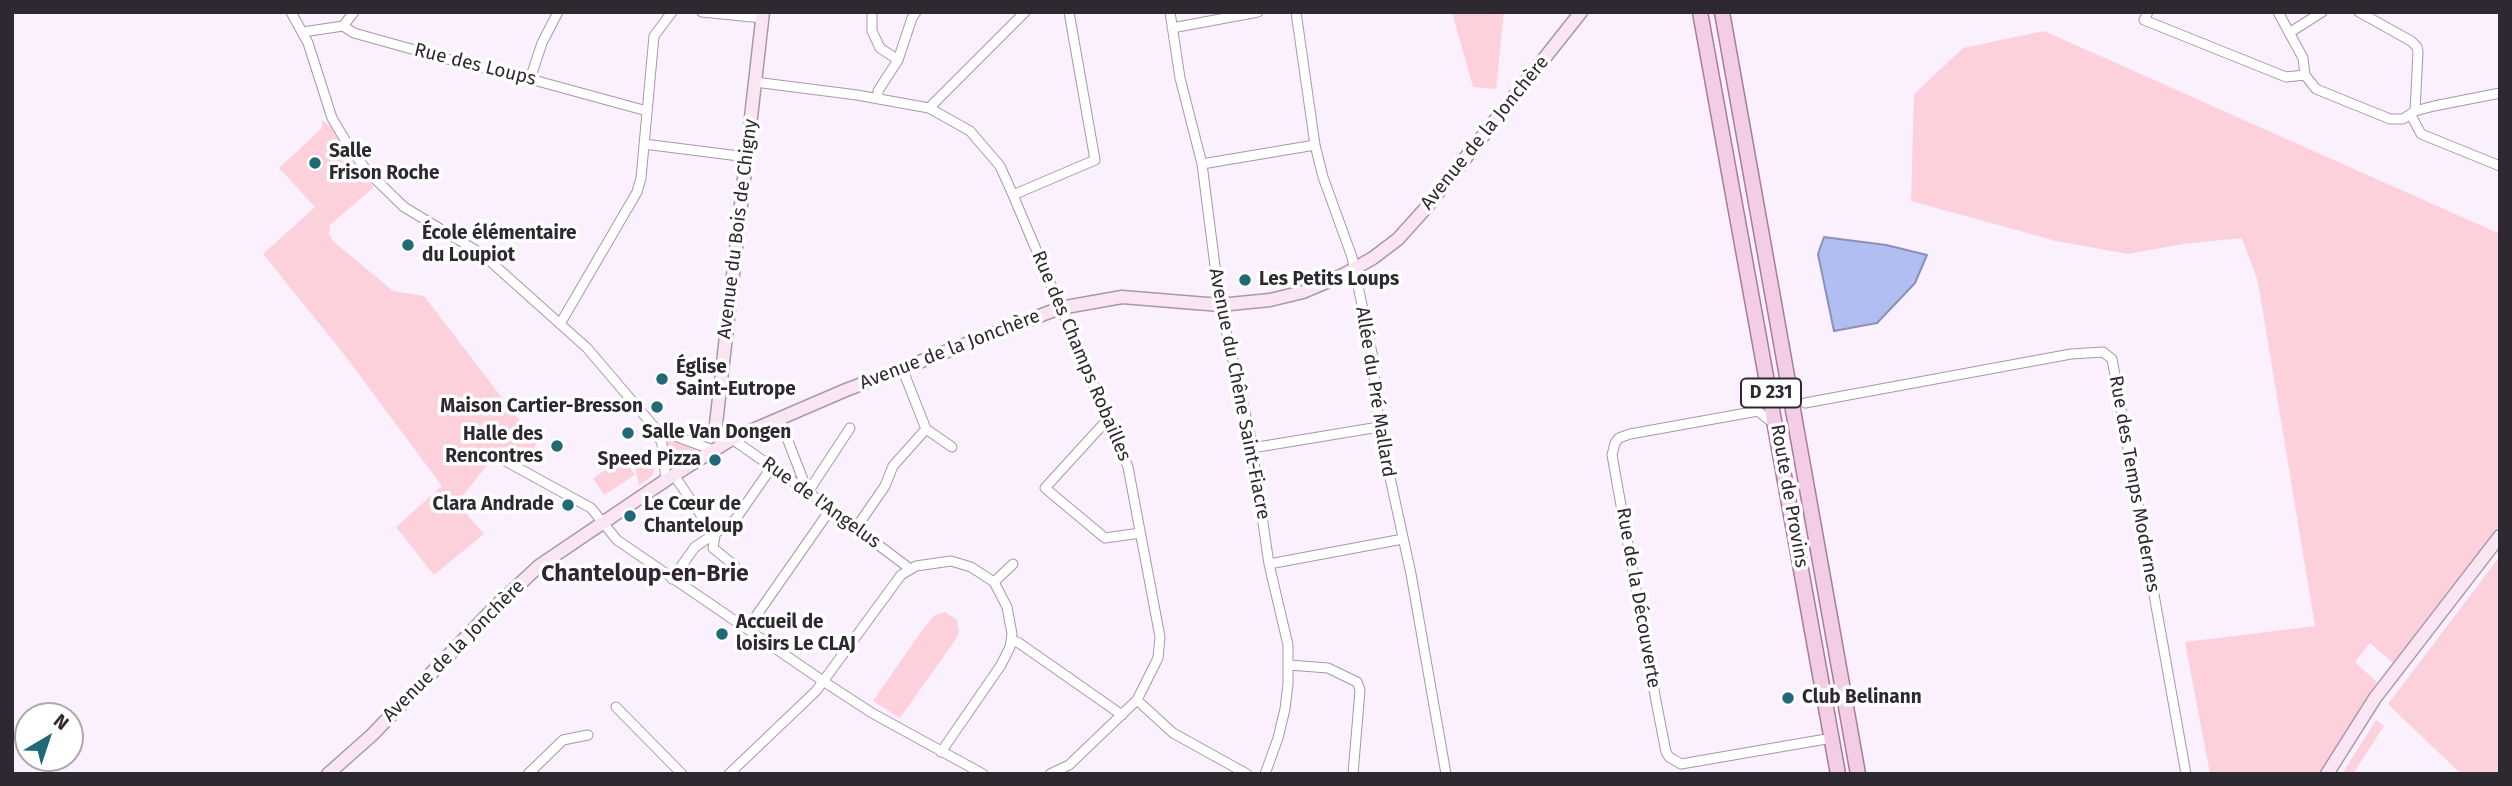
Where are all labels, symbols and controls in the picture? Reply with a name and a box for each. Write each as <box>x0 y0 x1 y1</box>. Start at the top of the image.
street label: Rue des Loups <box>412 39 538 91</box>
street label: Avenue de la Jonchère <box>1416 51 1554 215</box>
street label: Avenue du Bois de Chigny <box>713 118 763 340</box>
place label: Salle Frison Roche <box>329 141 439 185</box>
marker: Salle Frison Roche <box>307 155 323 171</box>
place label: École élémentaire du Loupiot <box>422 223 576 267</box>
marker: École élémentaire du Loupiot <box>400 237 416 253</box>
street label: Rue des Champs Robailles <box>1026 247 1136 465</box>
street label: Avenue du Chêne Saint-Fiacre <box>1203 266 1275 522</box>
place label: Les Petits Loups <box>1259 269 1399 291</box>
marker: Les Petits Loups <box>1237 272 1253 288</box>
street label: Avenue de la Jonchère <box>857 305 1043 395</box>
street label: Allée du Pré Mallard <box>1350 305 1400 479</box>
place label: Église Saint-Eutrope <box>676 357 796 401</box>
marker: Église Saint-Eutrope <box>654 371 670 387</box>
street label: Rue des Temps Modernes <box>2104 374 2164 594</box>
road number: D 231 <box>1741 379 1801 408</box>
place label: Maison Cartier-Bresson <box>440 396 643 418</box>
marker: Maison Cartier-Bresson <box>649 399 665 415</box>
place label: Salle Van Dongen <box>642 422 791 444</box>
street label: Route de Provins <box>1765 423 1813 569</box>
place label: Halle des Rencontres <box>445 424 543 468</box>
marker: Salle Van Dongen <box>620 425 636 441</box>
marker: Halle des Rencontres <box>549 438 565 454</box>
place label: Speed Pizza <box>598 449 701 471</box>
marker: Speed Pizza <box>707 452 723 468</box>
street label: Rue de l'Angelus <box>757 452 885 554</box>
place label: Clara Andrade <box>433 494 554 516</box>
place label: Le Cœur de Chanteloup <box>644 494 743 538</box>
marker: Clara Andrade <box>560 497 576 513</box>
street label: Rue de la Découverte <box>1611 506 1665 690</box>
marker: Le Cœur de Chanteloup <box>622 508 638 524</box>
district label: Chanteloup-en-Brie <box>541 561 749 589</box>
street label: Avenue de la Jonchère <box>378 575 530 727</box>
place label: Accueil de loisirs Le CLAJ <box>736 612 856 656</box>
marker: Accueil de loisirs Le CLAJ <box>714 626 730 642</box>
place label: Club Belinann <box>1802 687 1922 709</box>
marker: Club Belinann <box>1780 690 1796 706</box>
north arrow <box>14 702 84 772</box>
text: N <box>49 709 73 735</box>

